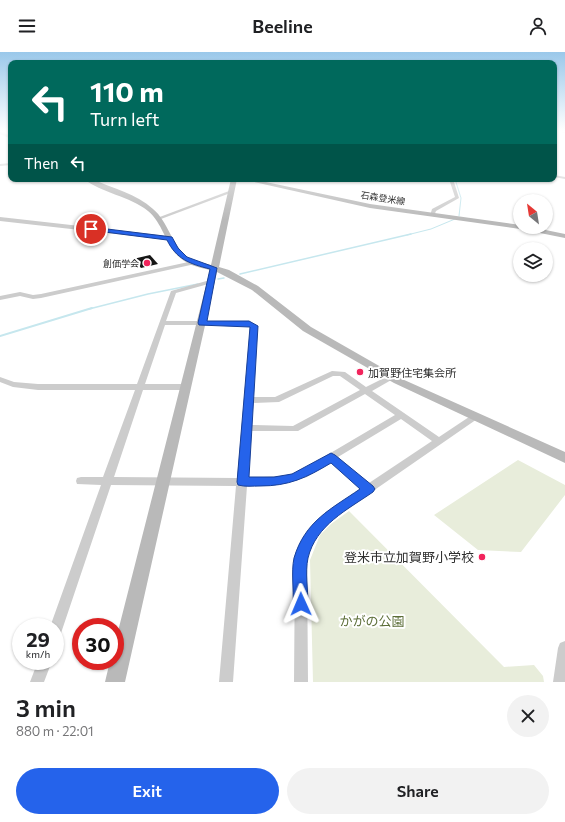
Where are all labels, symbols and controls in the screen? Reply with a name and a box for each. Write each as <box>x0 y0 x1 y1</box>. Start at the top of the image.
icon: menu <box>16 15 38 37</box>
text: Beeline <box>252 15 313 37</box>
icon: person <box>527 15 549 37</box>
text: 110 m <box>90 74 164 108</box>
icon: left <box>24 76 76 128</box>
text: Turn left <box>90 108 159 130</box>
icon: left <box>67 152 89 174</box>
text: Then <box>24 154 59 172</box>
street label: 石森登米線 <box>360 189 407 207</box>
north arrow <box>513 194 553 234</box>
map controls <box>513 194 553 282</box>
pin <box>74 212 108 246</box>
icon: arrive <box>80 218 102 240</box>
button: layers <box>513 242 553 282</box>
place label: 創価学会 <box>103 258 139 269</box>
marker: 創価学会 <box>142 258 152 268</box>
place label: 加賀野住宅集会所 <box>368 366 457 379</box>
marker: 加賀野住宅集会所 <box>355 367 365 377</box>
place label: 登米市立加賀野小学校 <box>344 549 474 565</box>
marker: 登米市立加賀野小学校 <box>477 552 487 562</box>
position arrow <box>280 583 322 625</box>
park label: かがの公園 <box>339 613 405 629</box>
speed limit sign: 30 <box>72 618 124 670</box>
text: 29 <box>26 627 50 651</box>
text: km/h <box>26 648 50 660</box>
text: 3 min <box>16 693 76 722</box>
button: close <box>507 695 549 737</box>
text: 880 m · 22:01 <box>16 723 94 739</box>
button: Exit <box>16 768 279 814</box>
button: Share <box>287 768 549 814</box>

